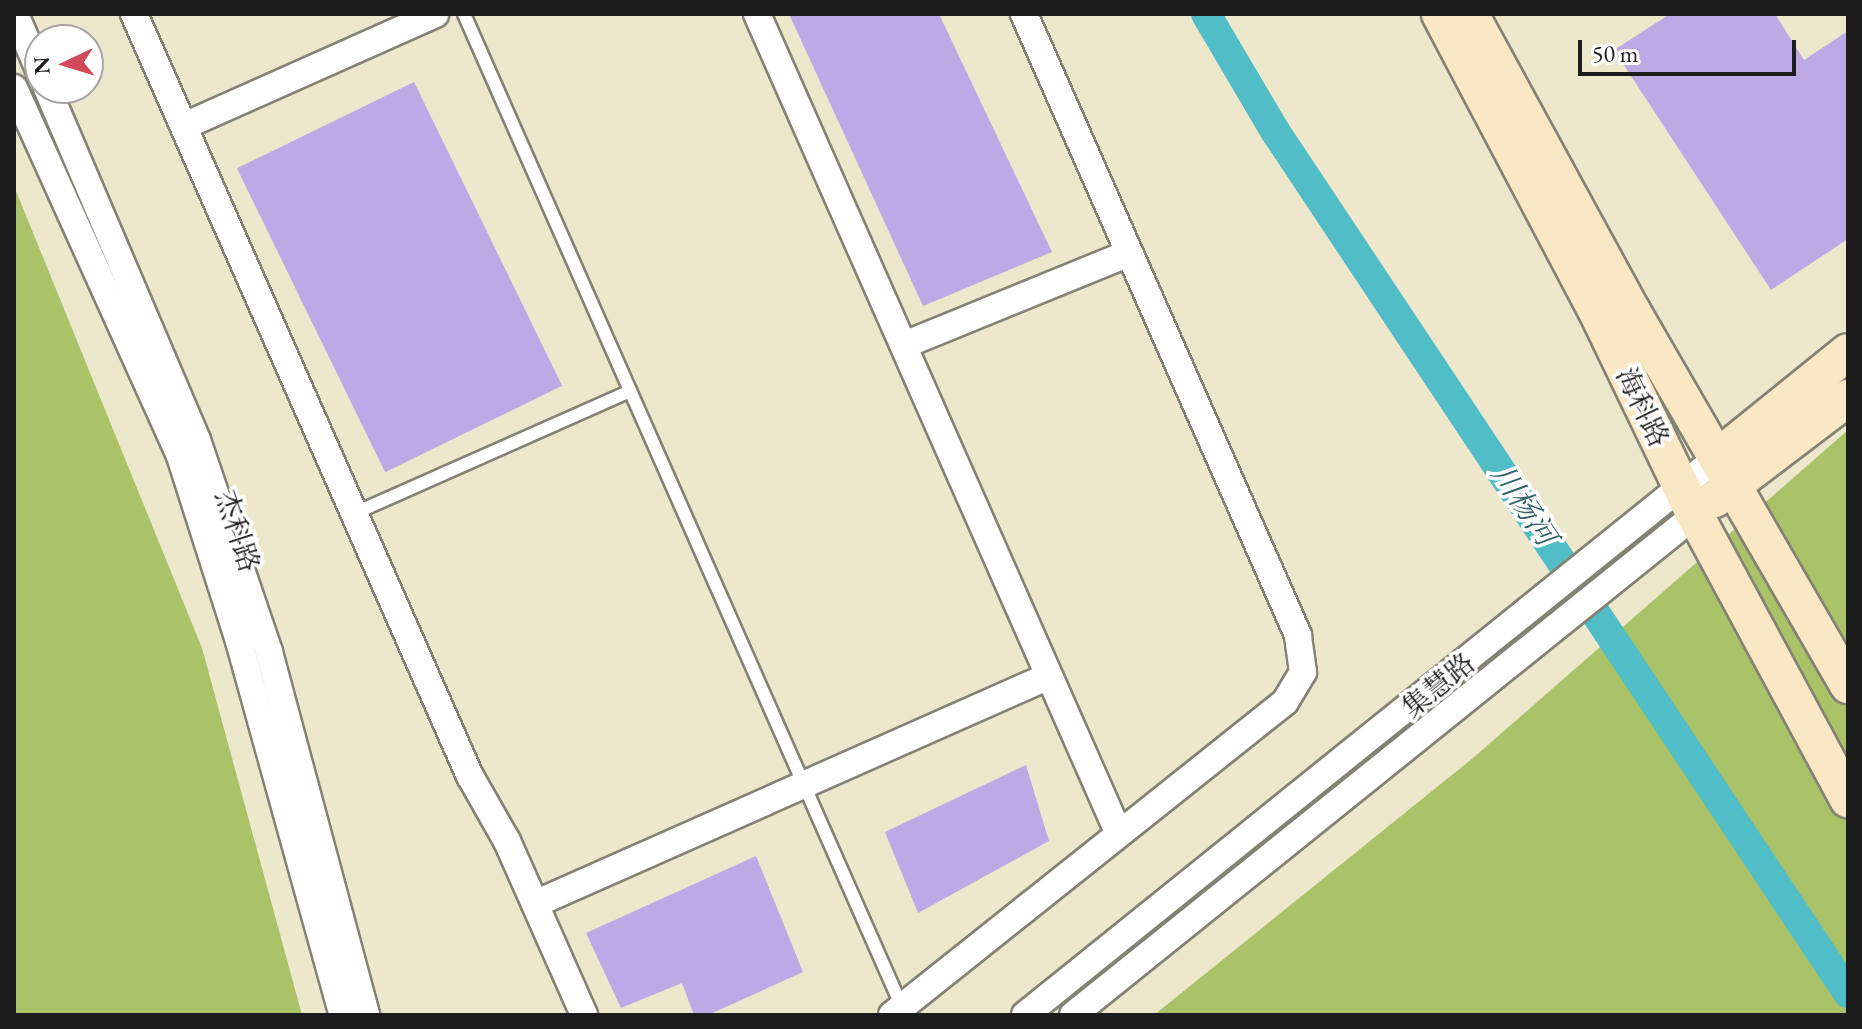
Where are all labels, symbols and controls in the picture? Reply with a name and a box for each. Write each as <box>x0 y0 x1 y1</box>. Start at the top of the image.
north arrow <box>24 24 104 104</box>
scale bar <box>1582 24 1800 74</box>
text: 50 m <box>1592 38 1639 69</box>
text: N <box>26 56 57 75</box>
street label: 海科路 <box>1609 362 1677 452</box>
water label: 川杨河 <box>1484 458 1564 552</box>
street label: 杰科路 <box>209 486 267 576</box>
street label: 集慧路 <box>1395 646 1481 724</box>

